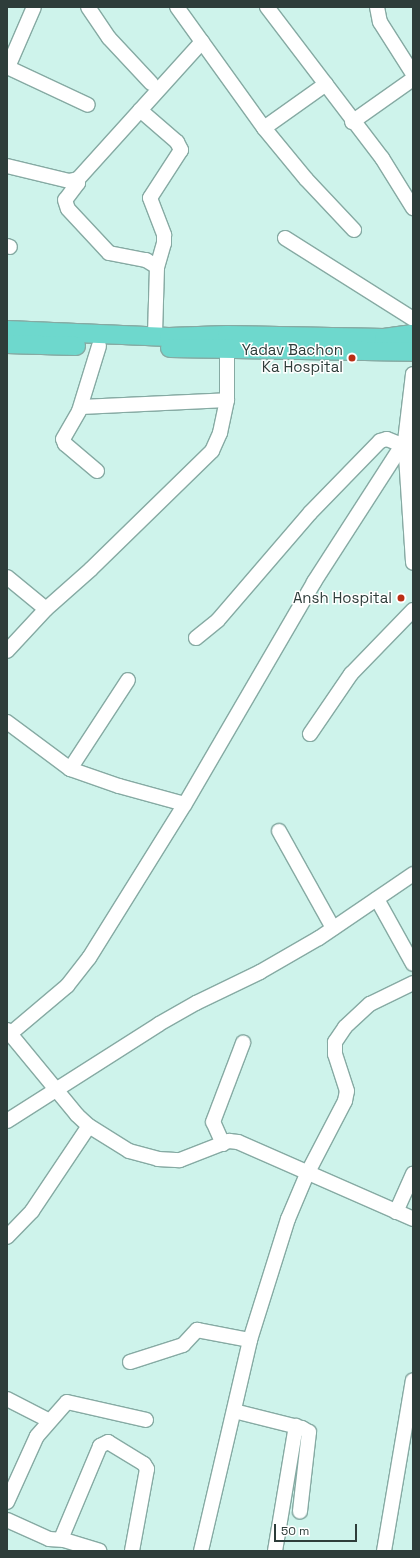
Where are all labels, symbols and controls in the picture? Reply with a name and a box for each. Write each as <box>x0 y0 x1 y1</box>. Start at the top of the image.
place label: Yadav Bachon Ka Hospital <box>242 340 343 375</box>
marker: Yadav Bachon Ka Hospital <box>346 352 358 364</box>
place label: Ansh Hospital <box>293 589 392 607</box>
marker: Ansh Hospital <box>395 592 407 604</box>
scale bar <box>276 1516 359 1542</box>
text: 50 m <box>281 1523 309 1539</box>

